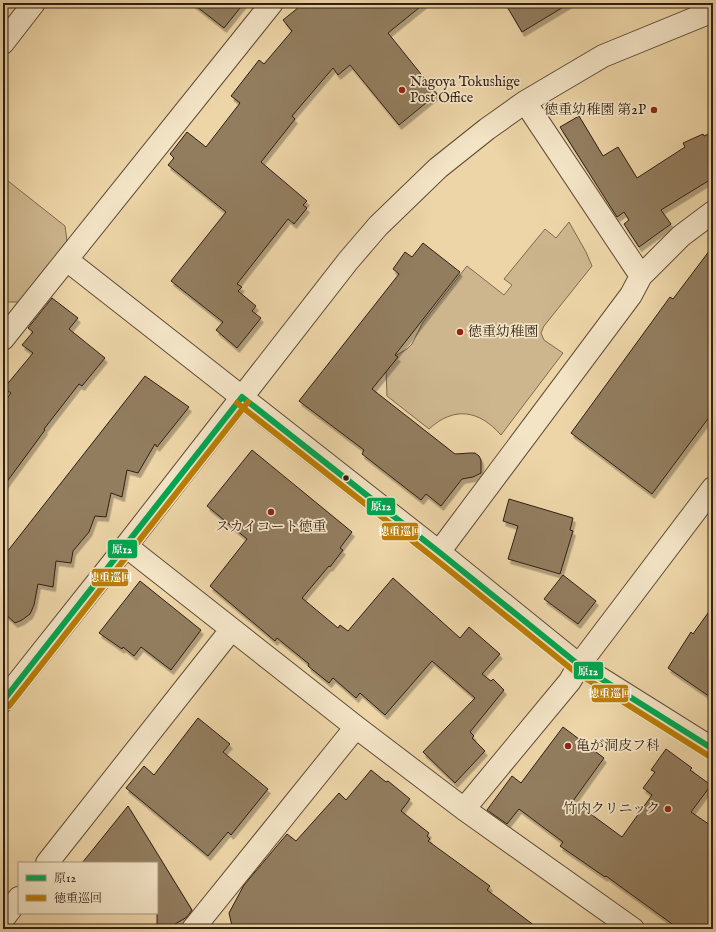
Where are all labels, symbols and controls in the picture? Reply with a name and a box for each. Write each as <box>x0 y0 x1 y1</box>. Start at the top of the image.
place label: Nagoya Tokushige Post Office <box>410 73 521 107</box>
marker: Nagoya Tokushige Post Office <box>397 85 407 95</box>
place label: 徳重幼稚園 第2P <box>544 101 646 119</box>
marker: 徳重幼稚園 第2P <box>649 105 659 115</box>
place label: 徳重幼稚園 <box>468 323 538 341</box>
marker: 徳重幼稚園 <box>455 327 465 337</box>
unlabelled marker <box>341 473 351 483</box>
line badge: 原12 <box>366 497 396 516</box>
text: 原12 <box>371 500 392 514</box>
marker: スカイコート徳重 <box>266 507 276 517</box>
place label: スカイコート徳重 <box>215 518 327 536</box>
line badge: 徳重巡回 <box>381 522 419 541</box>
text: 徳重巡回 <box>378 525 422 539</box>
line badge: 原12 <box>107 539 138 559</box>
text: 原12 <box>112 543 133 557</box>
line badge: 徳重巡回 <box>91 568 129 587</box>
text: 徳重巡回 <box>88 571 132 585</box>
line badge: 原12 <box>573 661 604 680</box>
text: 原12 <box>578 665 599 679</box>
line badge: 徳重巡回 <box>591 684 629 703</box>
text: 徳重巡回 <box>588 687 632 701</box>
place label: 亀が洞皮フ科 <box>576 737 660 755</box>
marker: 亀が洞皮フ科 <box>563 741 573 751</box>
place label: 竹内クリニック <box>563 800 660 818</box>
marker: 竹内クリニック <box>663 804 673 814</box>
legend <box>18 862 158 914</box>
text: 原12 <box>54 871 76 886</box>
text: 徳重巡回 <box>54 891 102 906</box>

